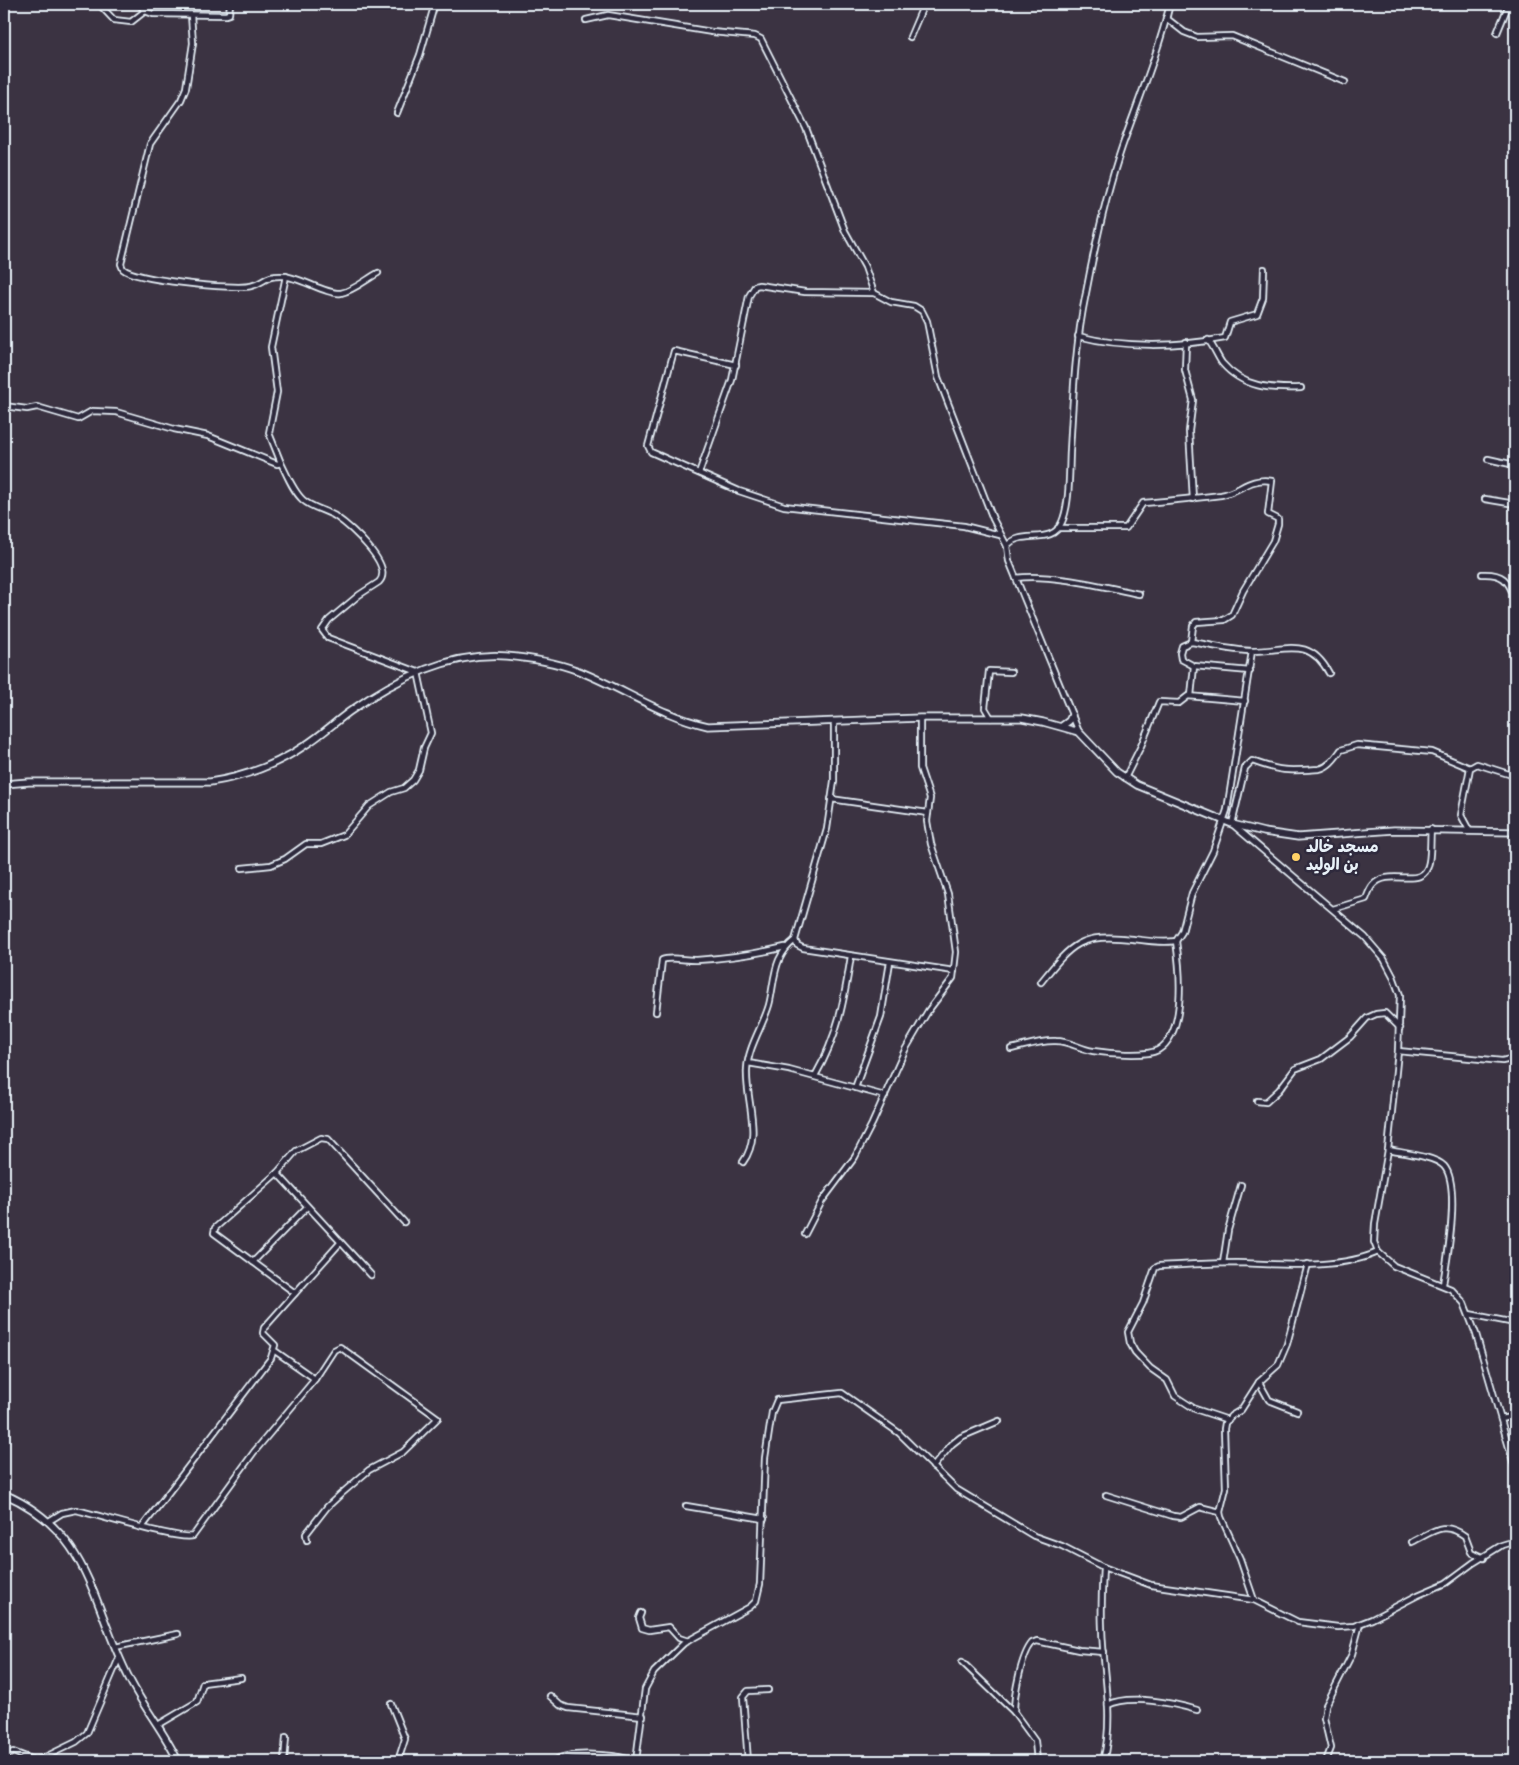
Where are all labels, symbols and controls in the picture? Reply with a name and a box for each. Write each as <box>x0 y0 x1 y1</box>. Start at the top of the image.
place label: مسجد خالد بن الوليد <box>1306 836 1379 878</box>
marker: مسجد خالد بن الوليد <box>1290 851 1302 863</box>

